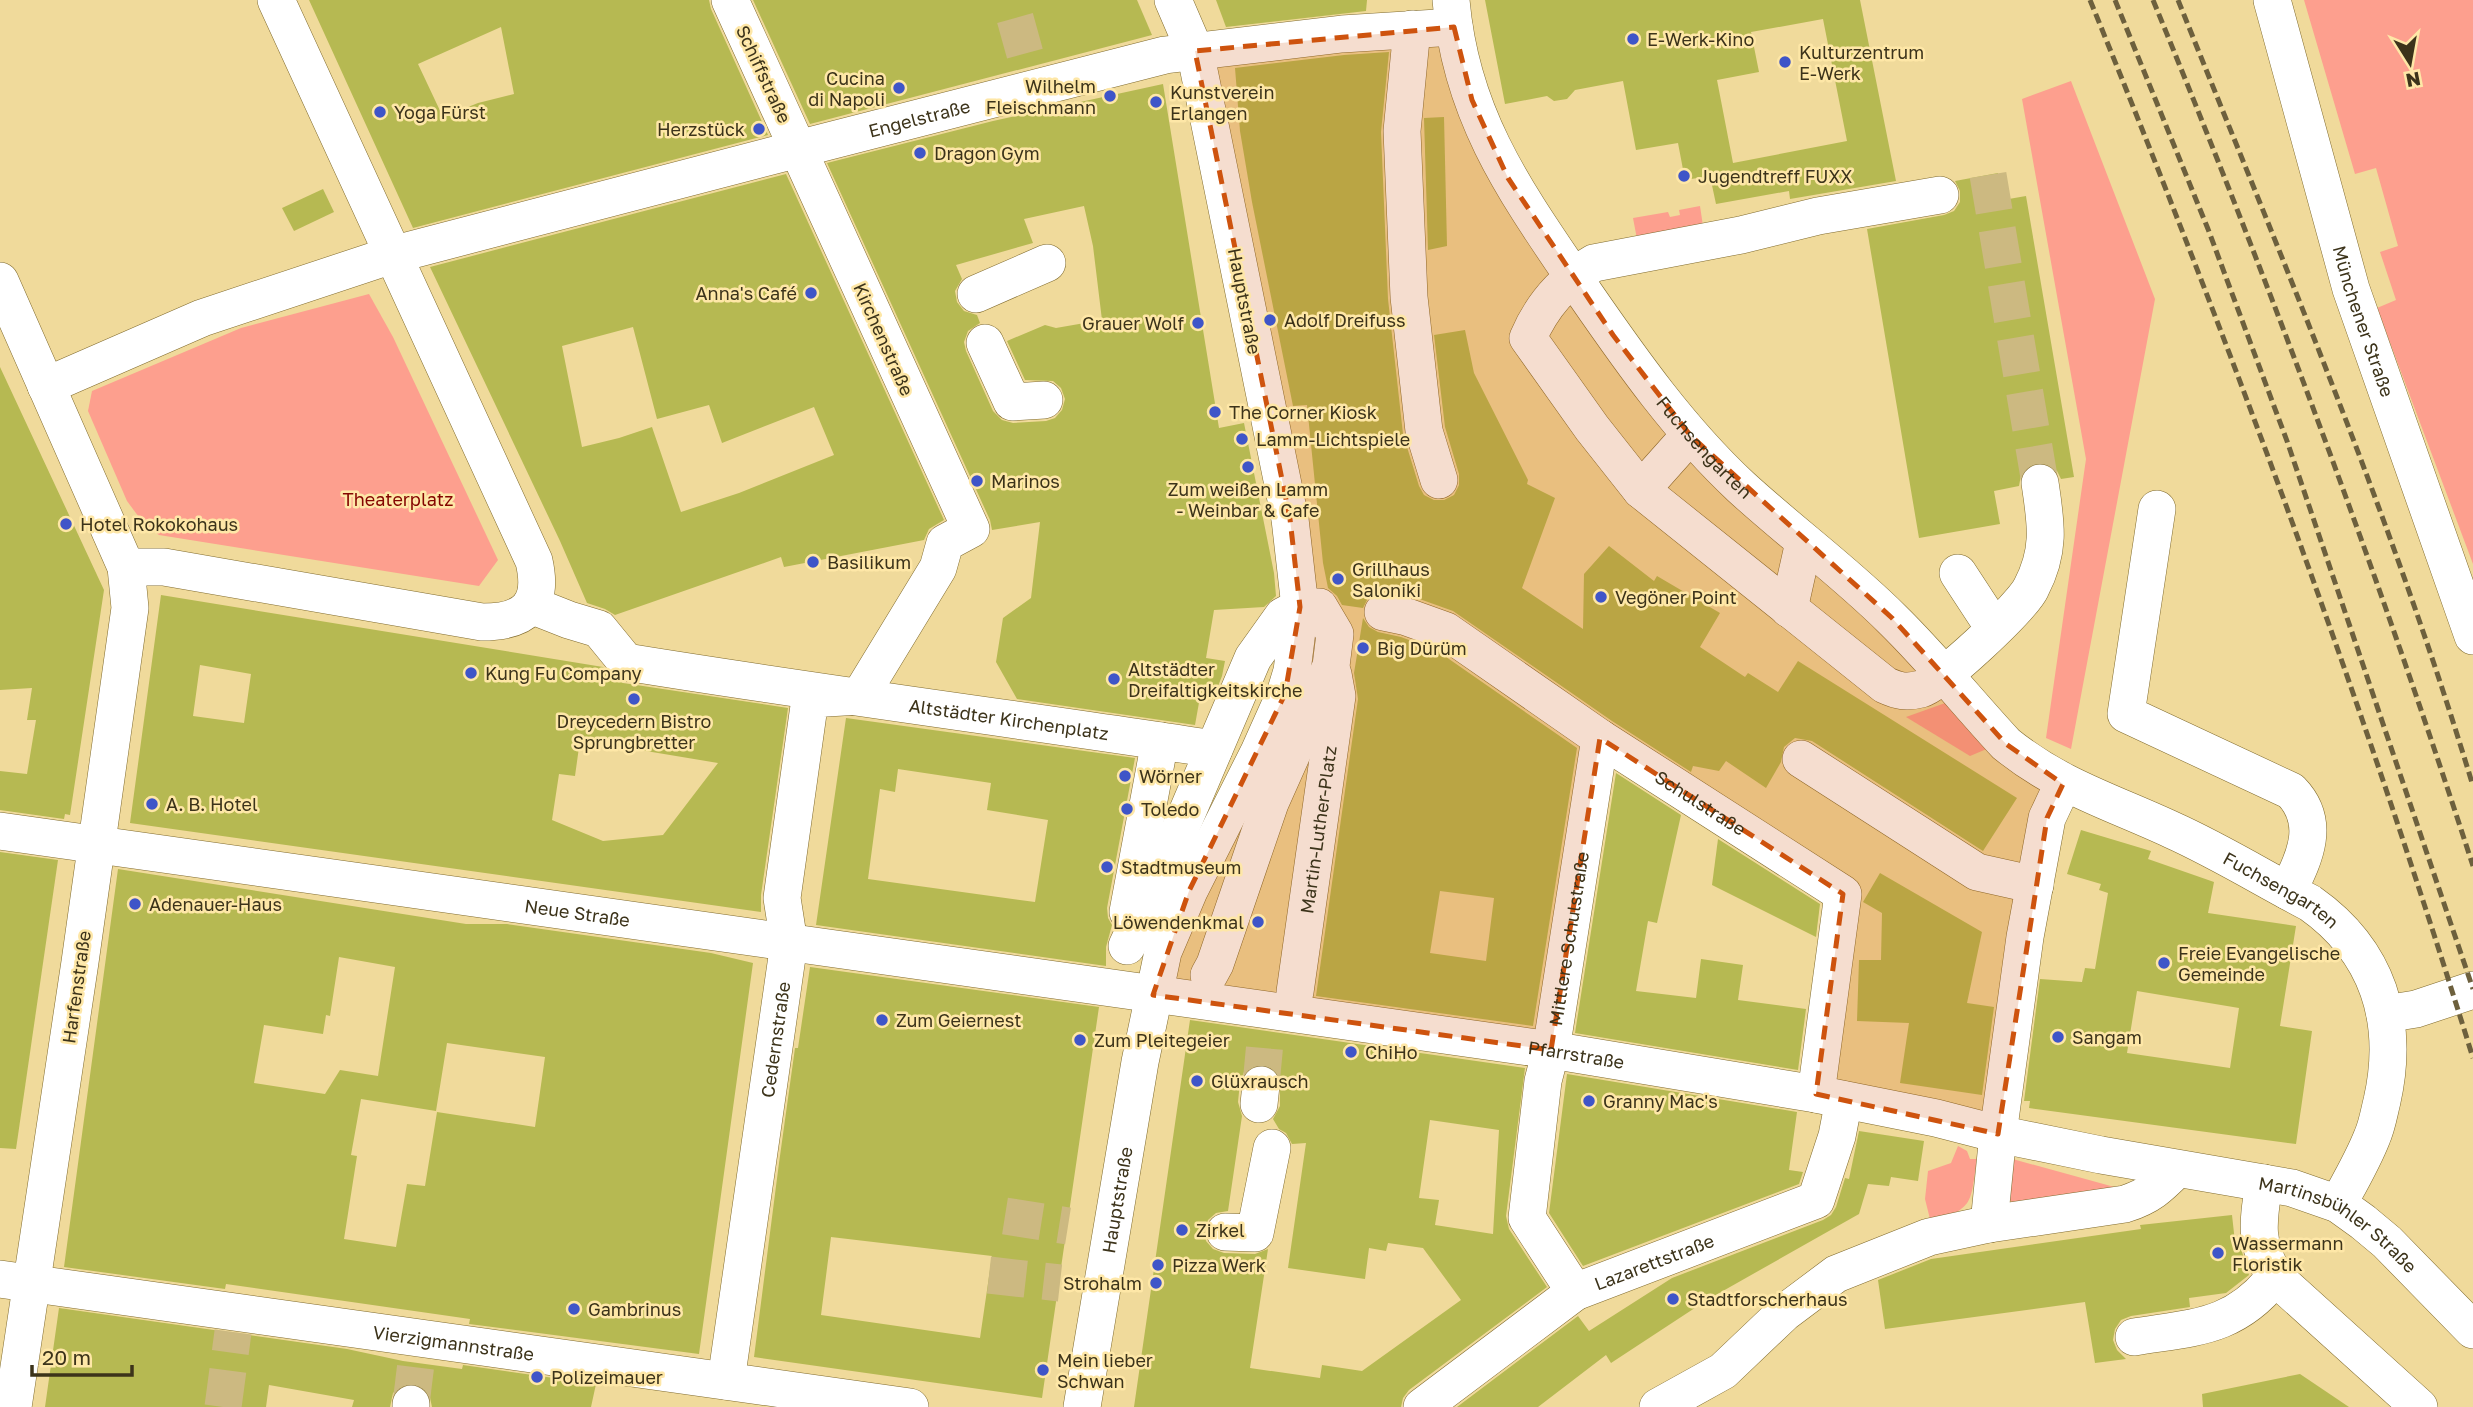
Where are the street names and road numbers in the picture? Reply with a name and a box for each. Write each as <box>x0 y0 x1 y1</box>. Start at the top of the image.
street label: Schiffstraße <box>732 22 796 126</box>
street label: Engelstraße <box>866 94 972 142</box>
street label: Münchener Straße <box>2329 243 2399 400</box>
street label: Hauptstraße <box>1224 246 1266 356</box>
street label: Kirchenstraße <box>849 279 919 399</box>
street label: Fuchsengarten <box>1652 392 1757 503</box>
street label: Altstädter Kirchenplatz <box>908 694 1110 744</box>
street label: Martin-Luther-Platz <box>1295 744 1341 915</box>
street label: Schulstraße <box>1651 765 1750 840</box>
street label: Fuchsengarten <box>2220 847 2344 933</box>
street label: Mittlere Schulstraße <box>1544 850 1593 1027</box>
street label: Neue Straße <box>523 894 631 931</box>
street label: Harfenstraße <box>57 929 95 1045</box>
street label: Cedernstraße <box>756 980 794 1099</box>
street label: Pfarrstraße <box>1527 1036 1626 1073</box>
street label: Hauptstraße <box>1097 1145 1137 1255</box>
street label: Martinsbühler Straße <box>2257 1171 2422 1277</box>
street label: Lazarettstraße <box>1591 1229 1717 1295</box>
street label: Vierzigmannstraße <box>372 1321 536 1365</box>

